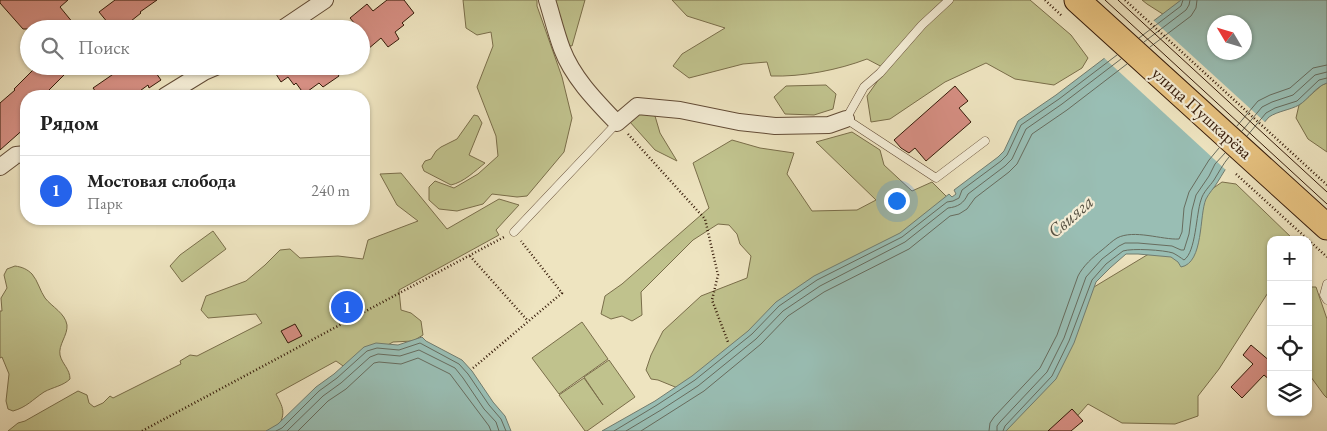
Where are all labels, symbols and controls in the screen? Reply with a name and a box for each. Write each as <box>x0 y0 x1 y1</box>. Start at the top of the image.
north arrow <box>1207 15 1252 60</box>
search box <box>20 20 370 75</box>
icon: search <box>38 34 66 62</box>
text: Поиск <box>78 35 130 60</box>
street label: улица Пушкарёва <box>1147 61 1258 164</box>
text: Рядом <box>40 109 99 136</box>
text: Мостовая слобода <box>87 168 236 193</box>
text: 1 <box>52 180 60 201</box>
text: 240 m <box>311 180 350 201</box>
your location <box>884 188 910 214</box>
water label: Свияга <box>1042 189 1099 243</box>
text: Парк <box>87 193 123 214</box>
map controls <box>1267 236 1312 416</box>
button: + <box>1267 236 1312 281</box>
button: − <box>1267 281 1312 326</box>
pin: 1 <box>331 288 363 326</box>
button: locate <box>1267 326 1312 371</box>
button: layers <box>1267 371 1312 416</box>

